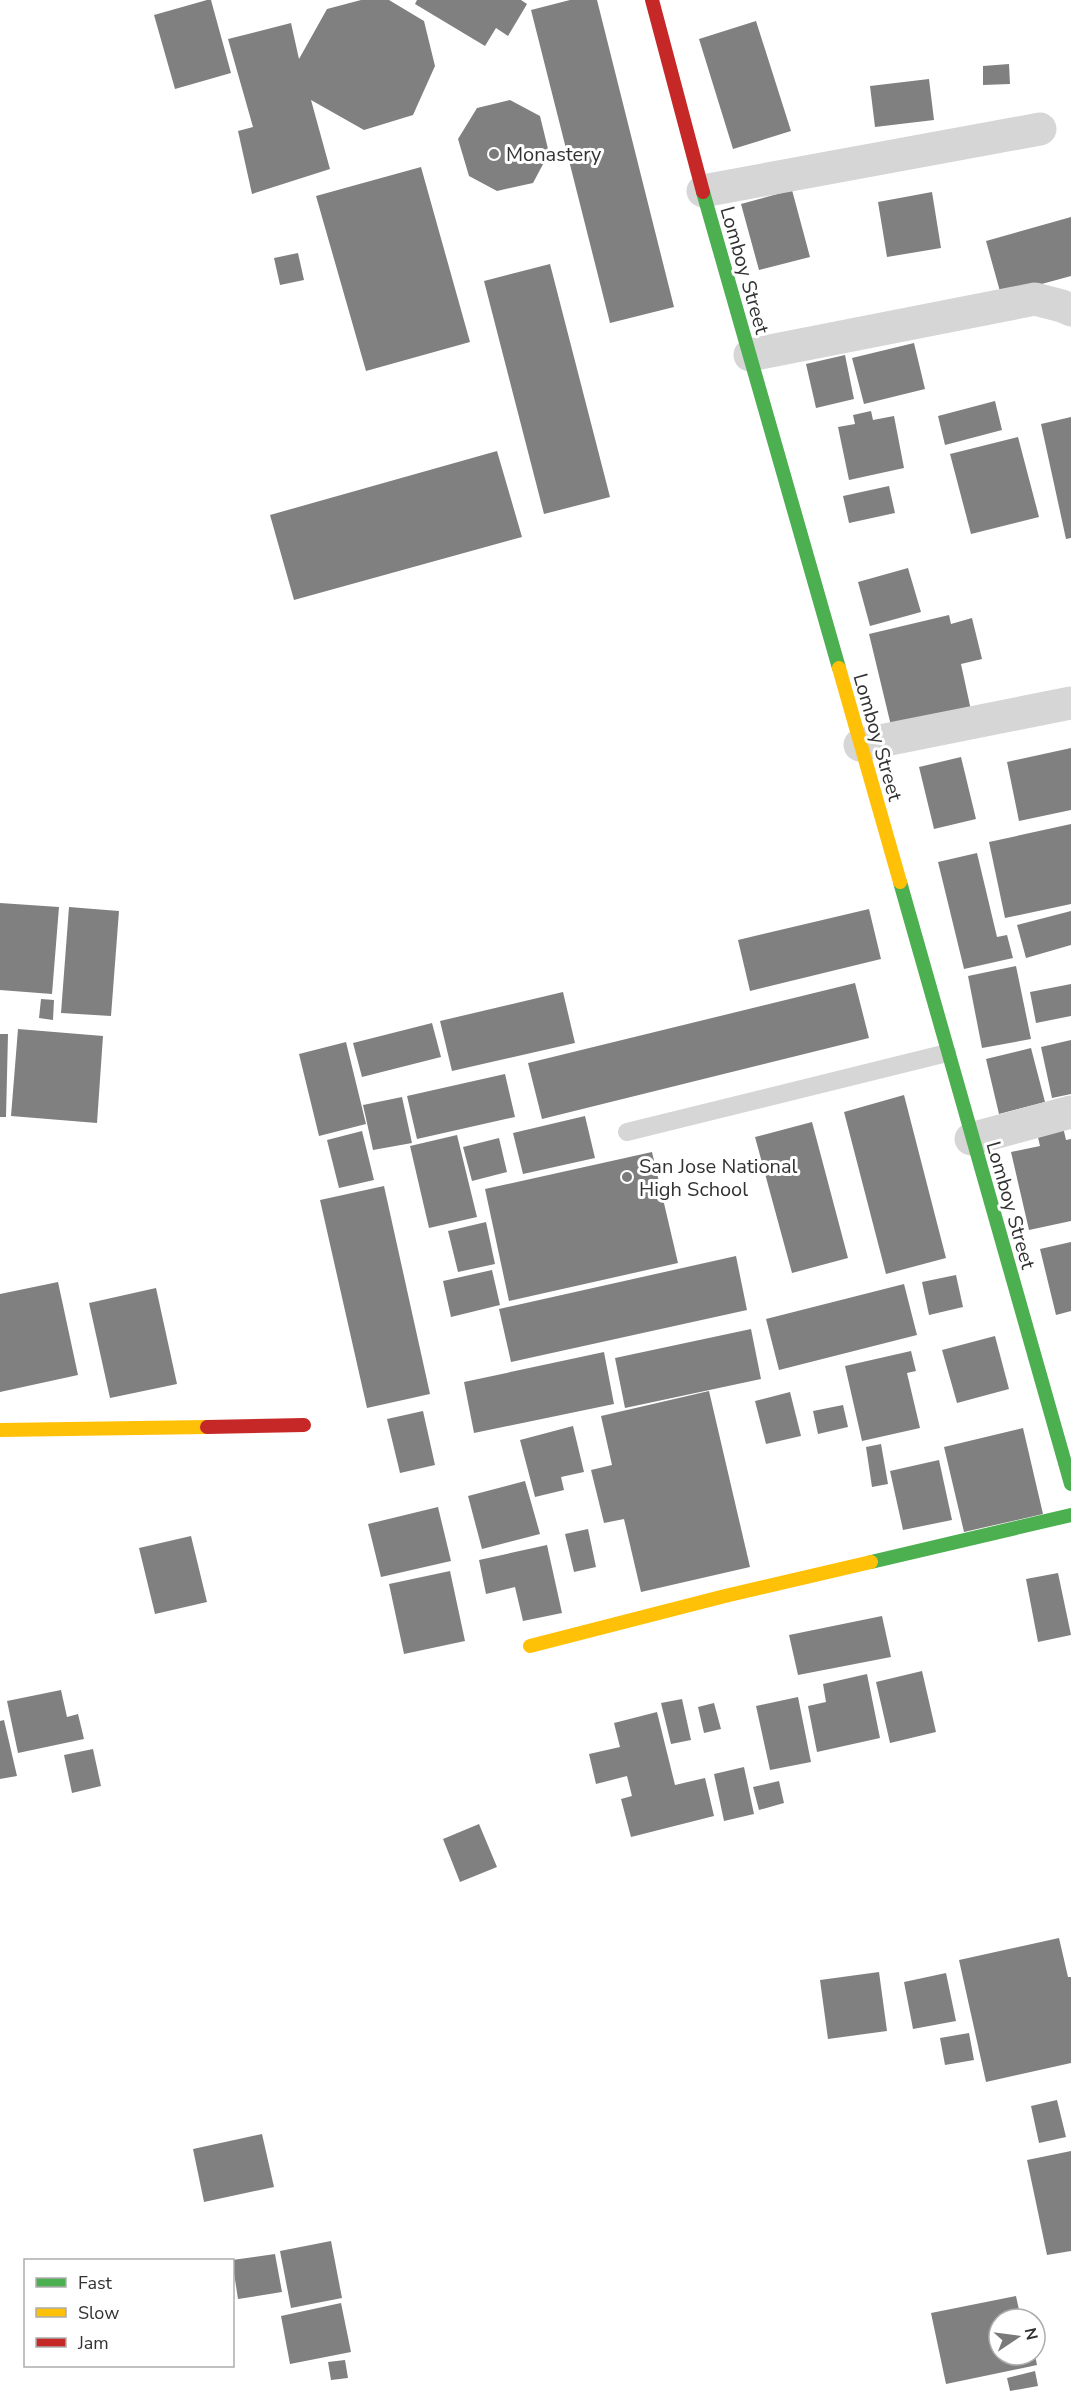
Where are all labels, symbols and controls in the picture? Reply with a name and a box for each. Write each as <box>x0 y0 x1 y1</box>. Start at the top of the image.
place label: Monastery <box>506 141 602 168</box>
marker: Monastery <box>487 147 501 161</box>
street label: Lomboy Street <box>713 203 776 338</box>
street label: Lomboy Street <box>846 670 909 805</box>
street label: Lomboy Street <box>979 1138 1042 1273</box>
place label: San Jose National High School <box>639 1153 798 1203</box>
marker: San Jose National High School <box>620 1170 634 1184</box>
legend <box>24 2259 234 2367</box>
text: Fast <box>78 2271 113 2295</box>
text: Slow <box>78 2301 119 2325</box>
north arrow <box>987 2307 1047 2367</box>
text: N <box>1019 2326 1043 2342</box>
text: Jam <box>77 2331 109 2355</box>

